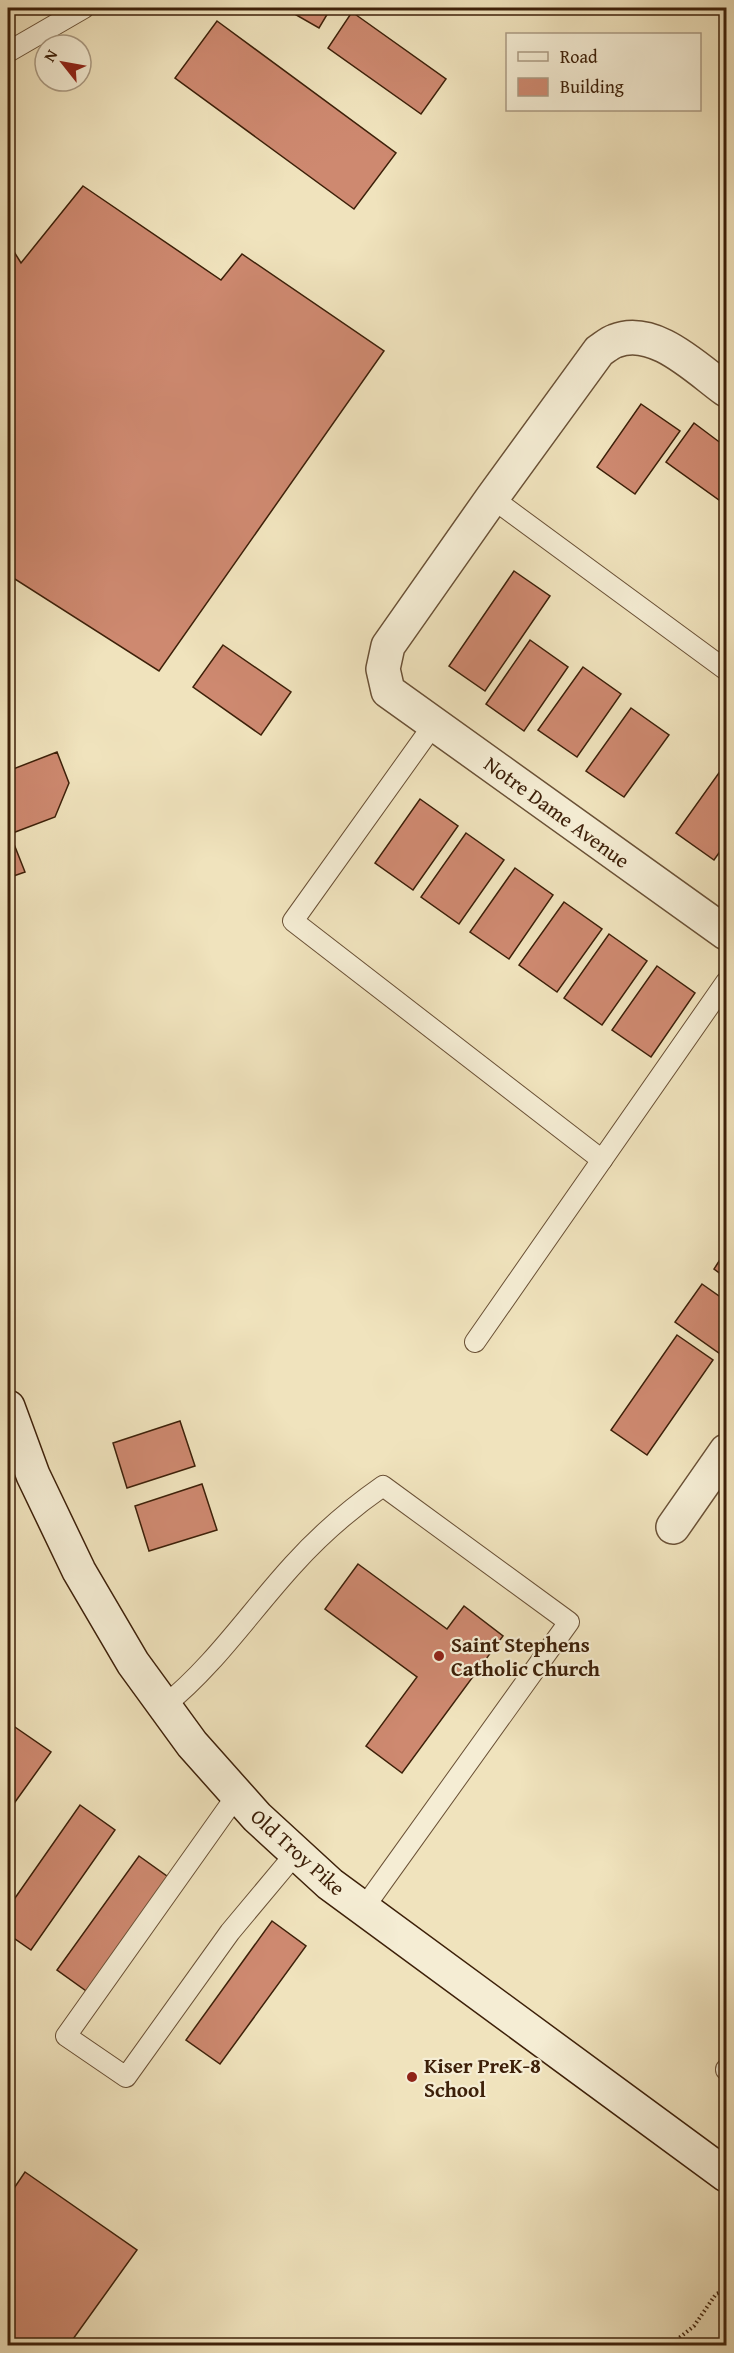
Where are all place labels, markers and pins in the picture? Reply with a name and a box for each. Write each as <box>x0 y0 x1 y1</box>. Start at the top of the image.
place label: Saint Stephens Catholic Church <box>451 1629 601 1684</box>
marker: Saint Stephens Catholic Church <box>432 1649 446 1663</box>
place label: Kiser PreK-8 School <box>424 2050 541 2105</box>
marker: Kiser PreK-8 School <box>405 2070 419 2084</box>

